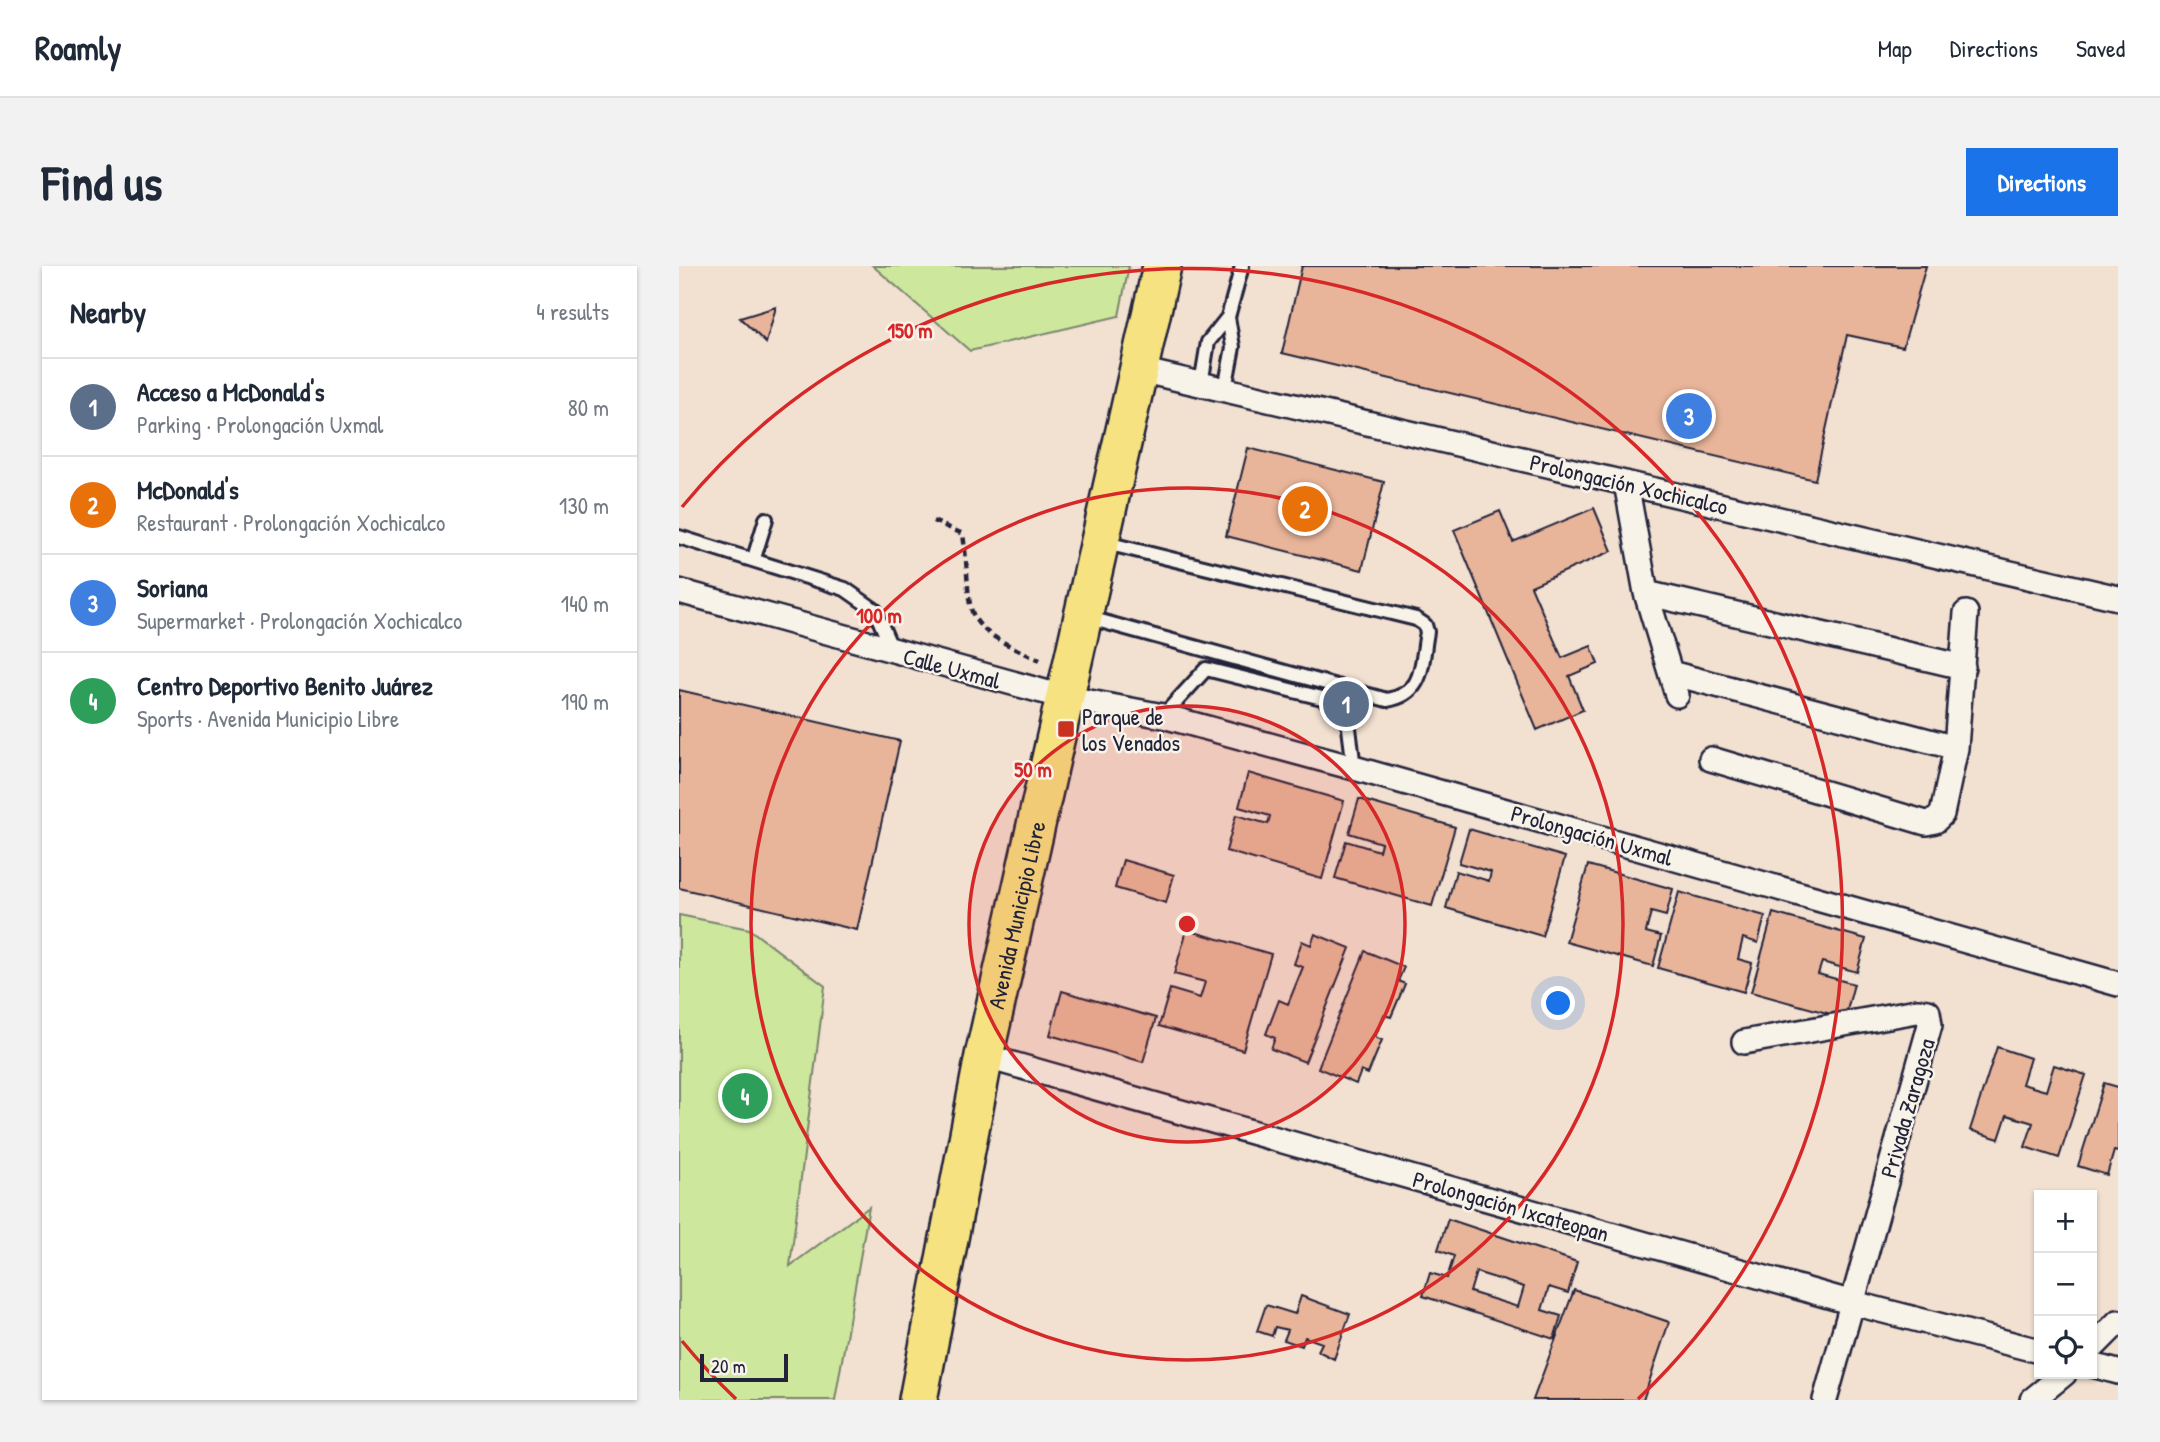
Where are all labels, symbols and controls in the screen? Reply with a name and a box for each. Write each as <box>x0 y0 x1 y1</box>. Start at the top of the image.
text: Roamly <box>35 26 121 70</box>
text: Map <box>1878 32 1912 64</box>
text: Directions <box>1950 32 2038 64</box>
text: Saved <box>2076 32 2125 64</box>
button: Directions <box>1966 148 2118 216</box>
text: Find us <box>42 149 162 215</box>
text: Nearby <box>70 292 146 332</box>
text: 4 results <box>536 296 609 327</box>
text: 150 m <box>887 316 933 345</box>
text: Acceso a McDonald's <box>137 374 325 409</box>
pin: 3 <box>1666 390 1712 442</box>
text: 1 <box>89 392 97 423</box>
text: 80 m <box>568 392 609 423</box>
text: Parking · Prolongación Uxmal <box>137 409 383 440</box>
street label: Prolongación Xochicalco <box>1527 446 1731 522</box>
text: McDonald's <box>137 472 239 507</box>
pin: 2 <box>1282 483 1328 535</box>
text: 2 <box>88 490 98 521</box>
text: 130 m <box>559 490 609 521</box>
text: Restaurant · Prolongación Xochicalco <box>137 507 445 538</box>
text: Soriana <box>137 570 207 605</box>
text: 3 <box>88 588 98 619</box>
text: 140 m <box>561 588 609 619</box>
text: 100 m <box>856 601 902 630</box>
text: Supermarket · Prolongación Xochicalco <box>137 605 462 636</box>
street label: Calle Uxmal <box>900 640 1005 696</box>
text: Centro Deportivo Benito Juárez <box>137 668 433 703</box>
pin: 1 <box>1323 678 1369 730</box>
text: 4 <box>89 686 97 717</box>
text: 190 m <box>561 686 609 717</box>
place label: Parque de los Venados <box>1082 701 1180 758</box>
text: Sports · Avenida Municipio Libre <box>137 703 399 734</box>
marker: Parque de los Venados <box>1056 719 1076 739</box>
text: 50 m <box>1014 755 1052 784</box>
street label: Prolongación Uxmal <box>1507 797 1677 873</box>
street label: Avenida Municipio Libre <box>980 818 1052 1012</box>
centre of rings <box>1175 912 1199 936</box>
your location <box>1541 986 1575 1020</box>
street label: Privada Zaragoza <box>1872 1035 1942 1181</box>
pin: 4 <box>722 1070 768 1122</box>
street label: Prolongación Ixcateopan <box>1409 1163 1613 1249</box>
map controls <box>2034 1190 2097 1379</box>
button: + <box>2034 1190 2097 1253</box>
button: − <box>2034 1253 2097 1316</box>
button: locate <box>2034 1316 2097 1379</box>
scale bar <box>700 1351 787 1383</box>
text: 20 m <box>711 1353 746 1379</box>

